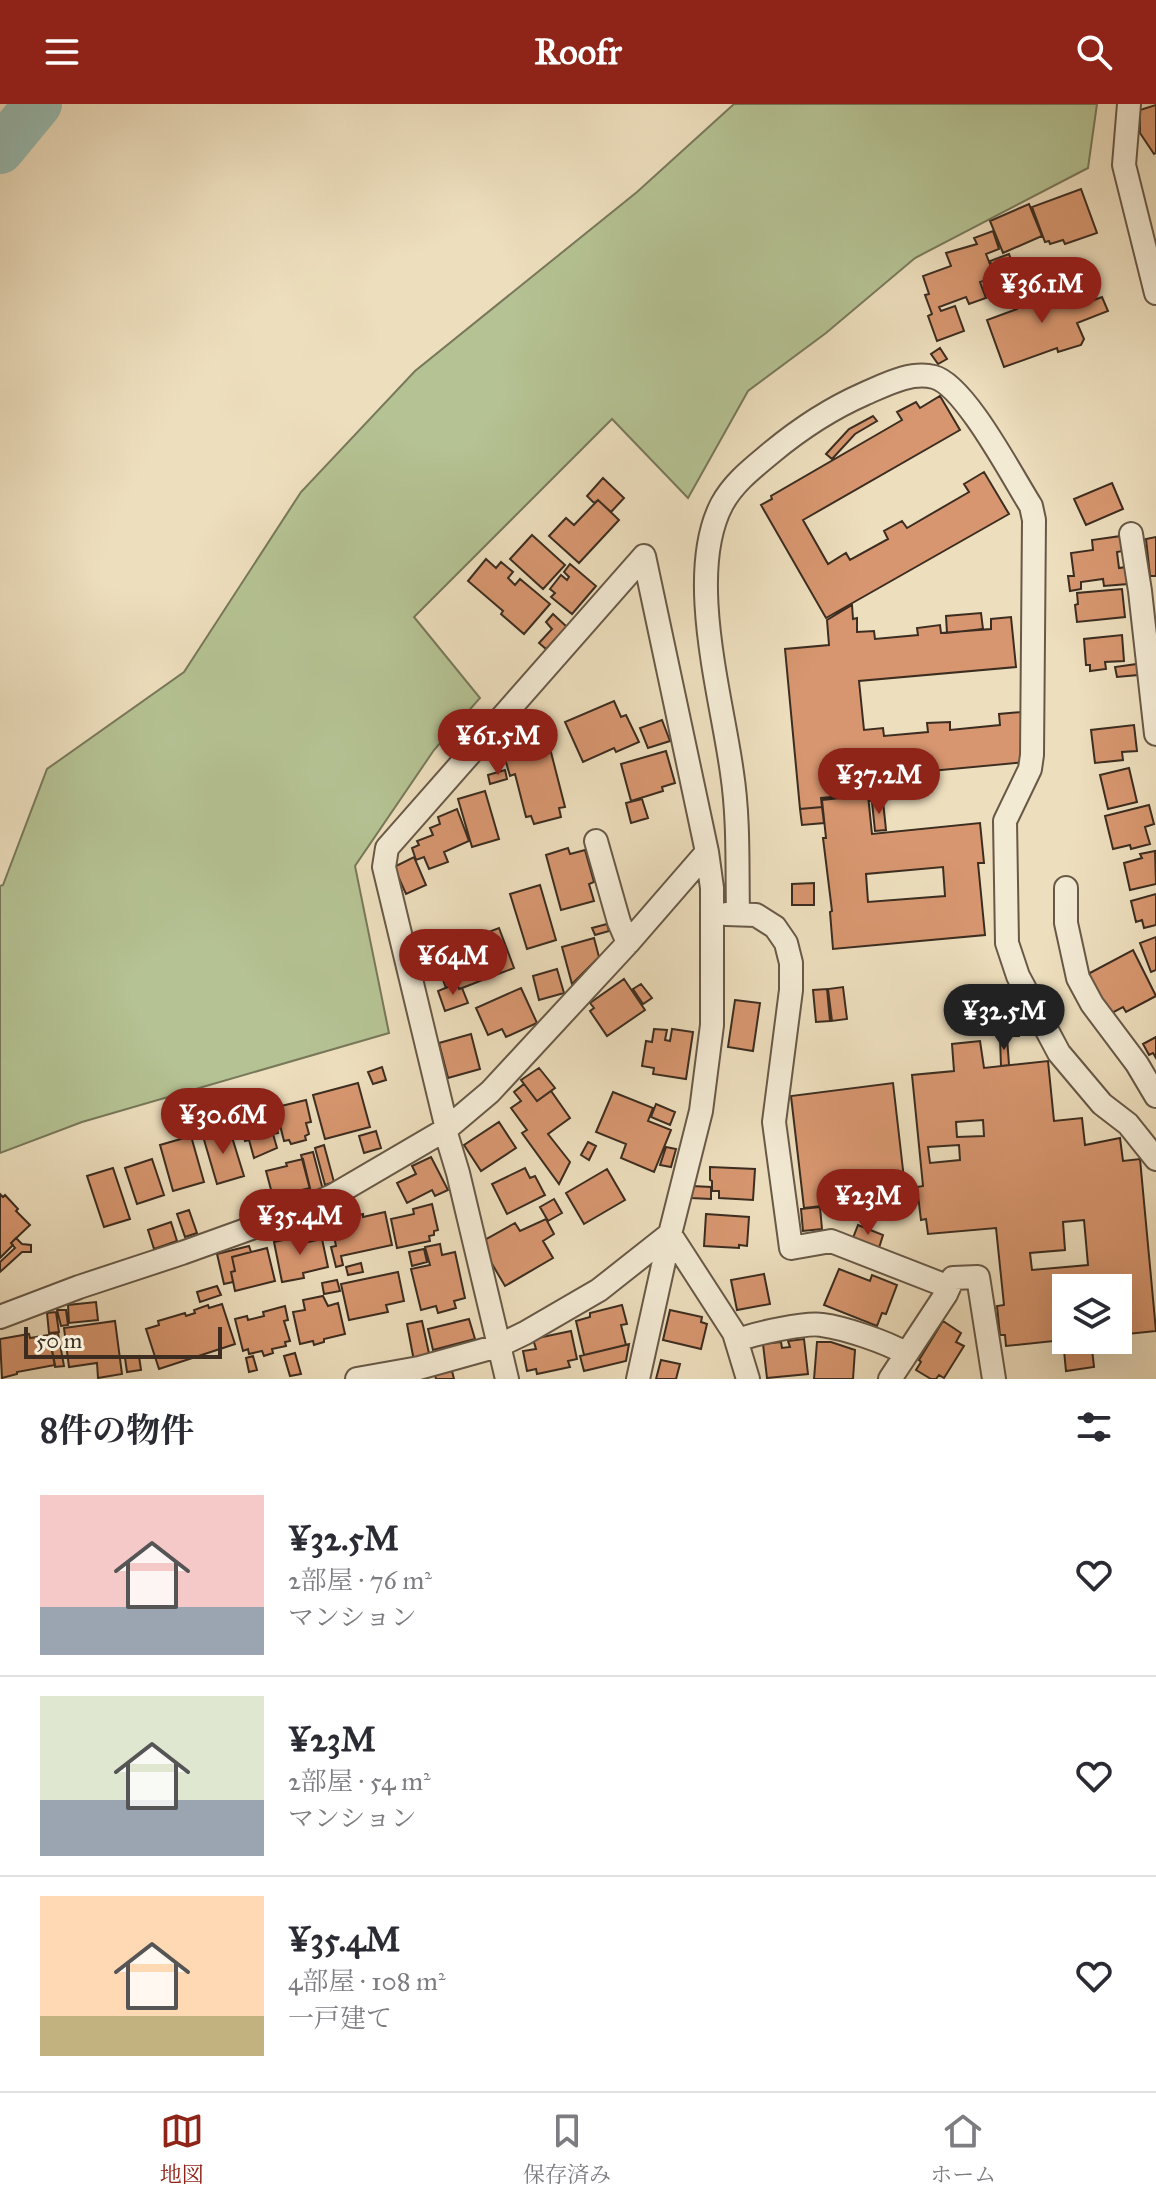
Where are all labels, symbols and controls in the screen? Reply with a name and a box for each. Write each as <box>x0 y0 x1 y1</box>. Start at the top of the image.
icon: menu <box>40 30 84 74</box>
text: Roofr <box>534 30 622 74</box>
icon: search <box>1072 30 1116 74</box>
pin: ¥36.1M <box>977 257 1107 325</box>
text: ¥36.1M <box>1000 267 1084 299</box>
pin: ¥61.5M <box>433 709 563 777</box>
text: ¥61.5M <box>456 719 540 751</box>
pin: ¥37.2M <box>814 748 944 816</box>
text: ¥37.2M <box>836 758 922 790</box>
pin: ¥64M <box>406 929 500 997</box>
text: ¥64M <box>417 939 489 971</box>
pin: ¥32.5M <box>939 984 1069 1052</box>
text: ¥32.5M <box>962 994 1046 1026</box>
pin: ¥30.6M <box>158 1088 288 1156</box>
text: ¥30.6M <box>179 1098 267 1130</box>
pin: ¥23M <box>821 1169 915 1237</box>
text: ¥23M <box>834 1179 902 1211</box>
pin: ¥35.4M <box>235 1189 365 1257</box>
text: ¥35.4M <box>257 1199 343 1231</box>
map controls <box>1052 1274 1132 1354</box>
button: layers <box>1052 1274 1132 1354</box>
scale bar <box>24 1323 222 1359</box>
text: 50 m <box>36 1327 82 1354</box>
icon: filters <box>1072 1405 1116 1449</box>
text: 8件の物件 <box>40 1410 194 1451</box>
text: ¥32.5M <box>288 1518 399 1559</box>
icon: home <box>104 1527 200 1623</box>
icon: heart <box>1072 1553 1116 1597</box>
text: 2部屋 · 76 m² <box>288 1564 432 1596</box>
text: マンション <box>288 1601 417 1633</box>
text: ¥23M <box>288 1719 376 1760</box>
icon: home <box>104 1728 200 1824</box>
icon: heart <box>1072 1754 1116 1798</box>
text: 2部屋 · 54 m² <box>288 1765 431 1797</box>
text: マンション <box>288 1802 417 1834</box>
text: ¥35.4M <box>288 1919 400 1960</box>
icon: home <box>104 1928 200 2024</box>
icon: heart <box>1072 1954 1116 1998</box>
text: 4部屋 · 108 m² <box>288 1965 445 1997</box>
text: 一戸建て <box>288 2002 392 2034</box>
tab: 地図 <box>160 2109 204 2188</box>
tab: 保存済み <box>523 2109 611 2188</box>
tab: ホーム <box>930 2109 996 2188</box>

